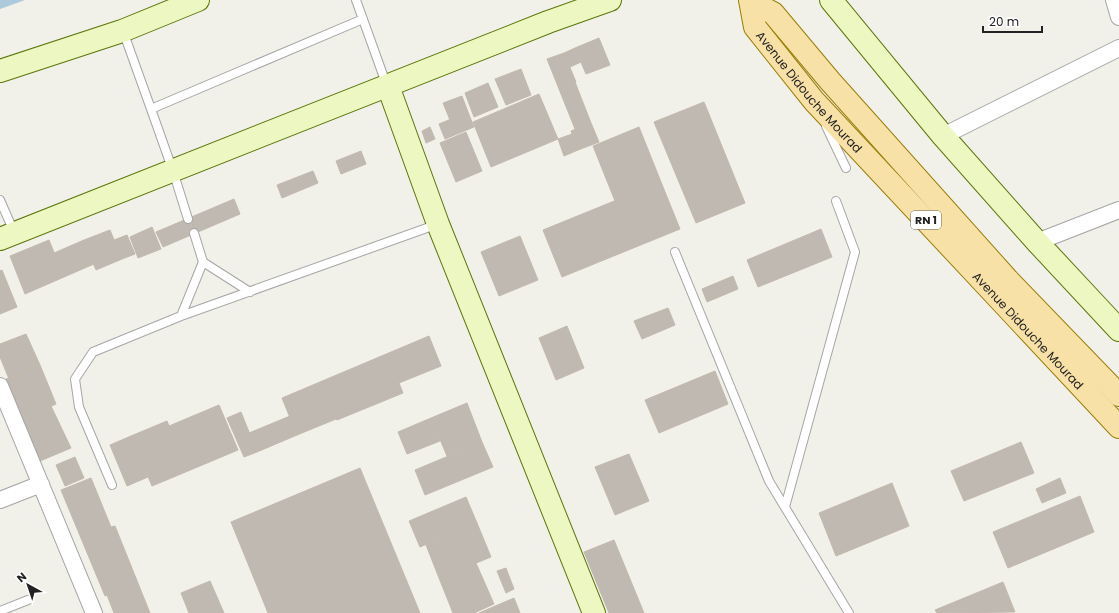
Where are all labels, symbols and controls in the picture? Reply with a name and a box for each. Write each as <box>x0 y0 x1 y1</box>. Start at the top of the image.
scale bar <box>983 8 1042 34</box>
text: 20 m <box>989 13 1019 30</box>
street label: Avenue Didouche Mourad <box>753 27 866 156</box>
road number: RN 1 <box>911 211 941 229</box>
street label: Avenue Didouche Mourad <box>969 268 1088 393</box>
north arrow <box>8 565 48 605</box>
text: N <box>13 569 30 586</box>

